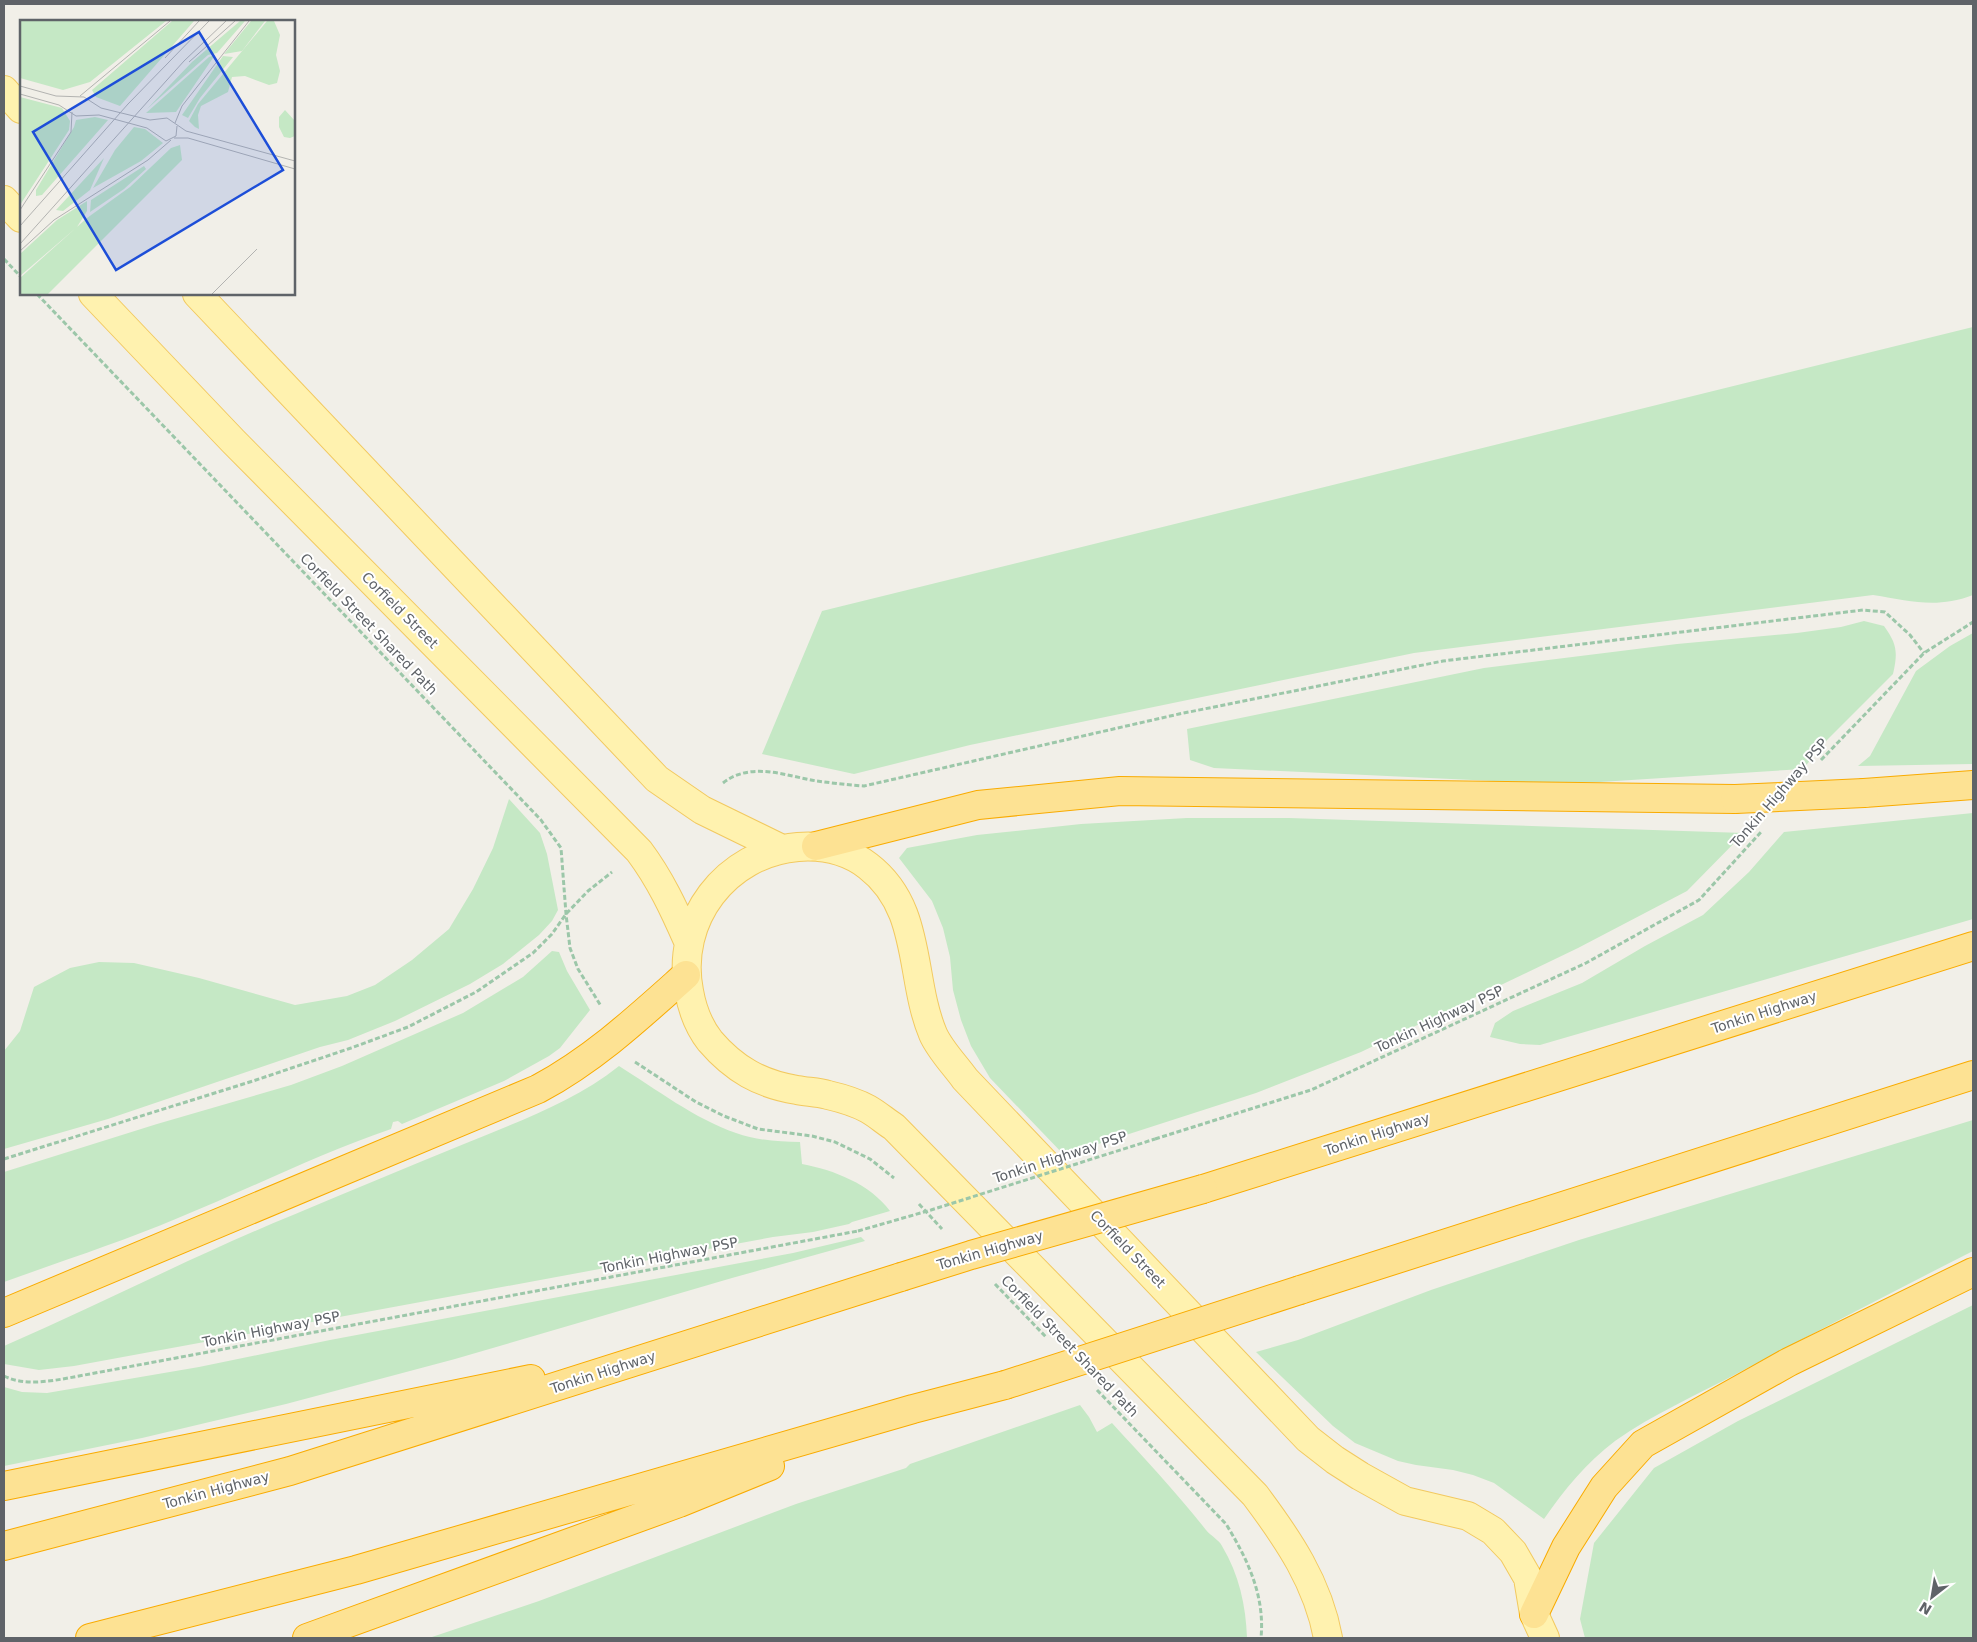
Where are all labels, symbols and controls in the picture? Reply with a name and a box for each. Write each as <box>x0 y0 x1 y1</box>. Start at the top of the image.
inset map <box>20 20 295 295</box>
street label: Corfield Street Shared Path <box>297 550 441 698</box>
street label: Corfield Street <box>359 569 442 652</box>
street label: Tonkin Highway PSP <box>1726 735 1831 852</box>
street label: Tonkin Highway PSP <box>1371 982 1506 1056</box>
street label: Tonkin Highway <box>1709 987 1819 1037</box>
street label: Tonkin Highway <box>1322 1109 1432 1159</box>
street label: Tonkin Highway PSP <box>990 1128 1129 1186</box>
street label: Corfield Street <box>1087 1207 1169 1291</box>
street label: Tonkin Highway <box>934 1227 1045 1273</box>
street label: Tonkin Highway PSP <box>598 1234 739 1276</box>
street label: Corfield Street Shared Path <box>998 1272 1142 1420</box>
street label: Tonkin Highway PSP <box>200 1308 341 1350</box>
street label: Tonkin Highway <box>548 1347 658 1397</box>
street label: Tonkin Highway <box>160 1468 271 1512</box>
north arrow <box>1907 1572 1957 1622</box>
text: N <box>1916 1598 1934 1618</box>

